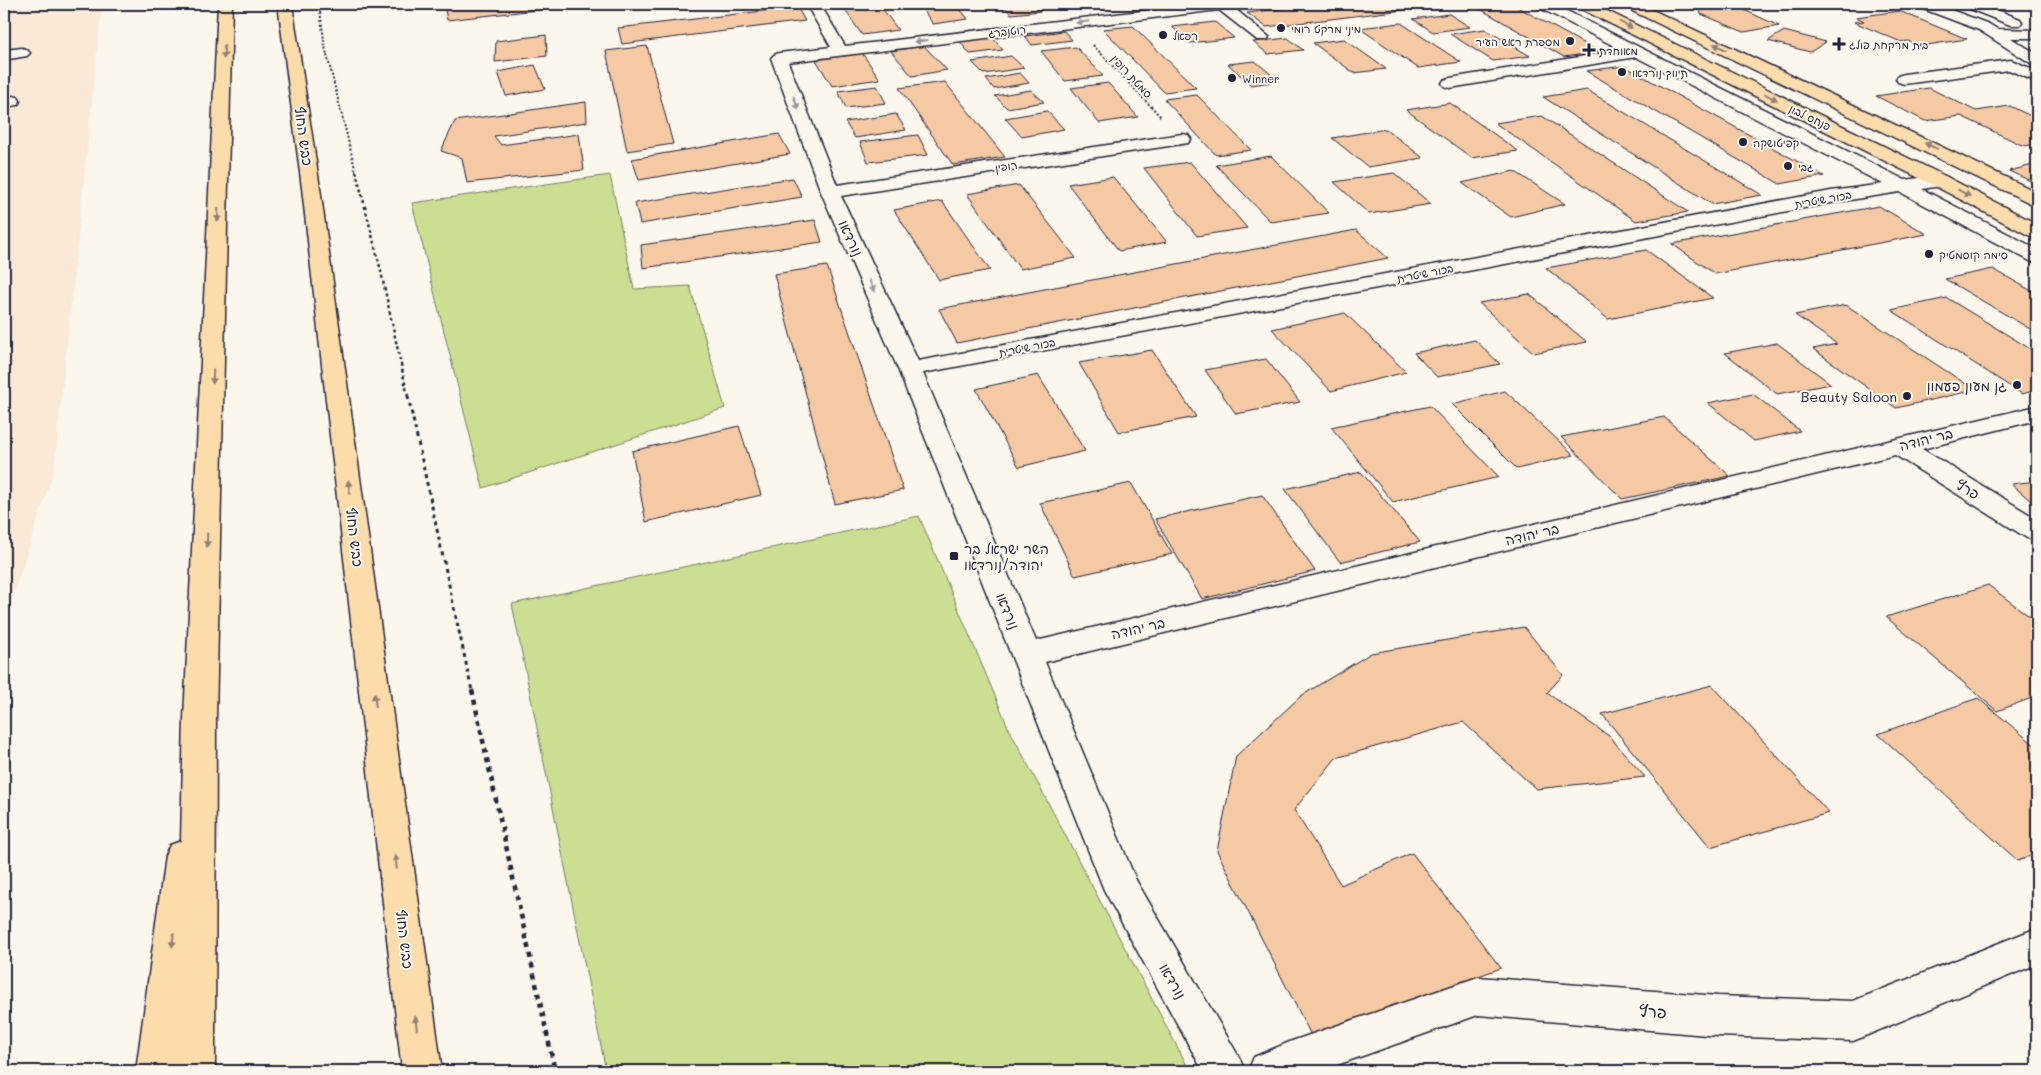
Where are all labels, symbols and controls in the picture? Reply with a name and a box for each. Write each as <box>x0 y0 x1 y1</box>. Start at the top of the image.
one-way arrow <box>1074 18 1090 26</box>
street label: רוטנברג <box>987 21 1027 41</box>
place label: מיני מרקט רומי <box>1291 21 1361 36</box>
one-way arrow <box>1619 21 1633 29</box>
marker: מיני מרקט רומי <box>1275 22 1287 34</box>
place label: רפאל <box>1173 28 1198 43</box>
marker: רפאל <box>1157 29 1169 41</box>
place label: מספרת ראש העיר <box>1476 34 1560 49</box>
marker: מספרת ראש העיר <box>1564 35 1576 47</box>
one-way arrow <box>913 37 929 45</box>
place label: בית מרקחת פולג <box>1849 37 1928 52</box>
marker: בית מרקחת פולג <box>1833 38 1845 50</box>
place label: מאוחדת <box>1599 43 1638 58</box>
one-way arrow <box>1713 43 1727 51</box>
marker: מאוחדת <box>1583 44 1595 56</box>
one-way arrow <box>220 45 228 61</box>
street label: סמטת רופין <box>1108 51 1156 101</box>
place label: תיווך נורדאו <box>1632 65 1688 80</box>
marker: תיווך נורדאו <box>1616 66 1628 78</box>
place label: Winner <box>1242 71 1280 86</box>
marker: Winner <box>1226 72 1238 84</box>
one-way arrow <box>1764 93 1779 102</box>
one-way arrow <box>792 96 800 111</box>
street label: פנחס לבון <box>1787 100 1834 134</box>
street label: כביש החוף <box>290 105 318 167</box>
place label: קפיטושקה <box>1753 135 1799 150</box>
marker: קפיטושקה <box>1737 136 1749 148</box>
one-way arrow <box>1923 142 1938 151</box>
street label: רופין <box>994 157 1018 175</box>
place label: גבי <box>1798 159 1814 174</box>
marker: גבי <box>1782 160 1794 172</box>
street label: בכור שיטרית <box>1793 187 1852 212</box>
one-way arrow <box>1957 189 1971 197</box>
one-way arrow <box>214 207 222 223</box>
street label: נורדאו <box>834 217 868 259</box>
place label: סימה קוסמטיק <box>1939 247 2008 262</box>
marker: סימה קוסמטיק <box>1923 248 1935 260</box>
street label: בכור שיטרית <box>1394 260 1455 286</box>
one-way arrow <box>868 278 876 293</box>
street label: בכור שיטרית <box>996 334 1057 360</box>
one-way arrow <box>208 370 216 386</box>
place label: גן מעון פעמון <box>1927 376 2007 395</box>
marker: גן מעון פעמון <box>2011 379 2023 391</box>
place label: Beauty Saloon <box>1801 387 1897 406</box>
marker: Beauty Saloon <box>1901 390 1913 402</box>
street label: בר יהודה <box>1897 423 1955 455</box>
street label: פרץ <box>1953 475 1983 503</box>
one-way arrow <box>345 479 353 495</box>
street label: כביש החוף <box>342 506 368 568</box>
street label: בר יהודה <box>1503 519 1561 549</box>
one-way arrow <box>202 532 210 548</box>
place label: השר ישראל בר יהודה/נורדאו <box>964 539 1049 574</box>
marker: השר ישראל בר יהודה/נורדאו <box>948 550 960 562</box>
street label: נורדאו <box>992 590 1024 632</box>
street label: בר יהודה <box>1109 613 1167 643</box>
one-way arrow <box>371 692 379 708</box>
one-way arrow <box>392 853 400 869</box>
street label: כביש החוף <box>392 908 418 970</box>
one-way arrow <box>169 932 177 948</box>
street label: נורדאו <box>1155 960 1191 1002</box>
street label: פרץ <box>1638 999 1668 1023</box>
one-way arrow <box>412 1015 420 1031</box>

